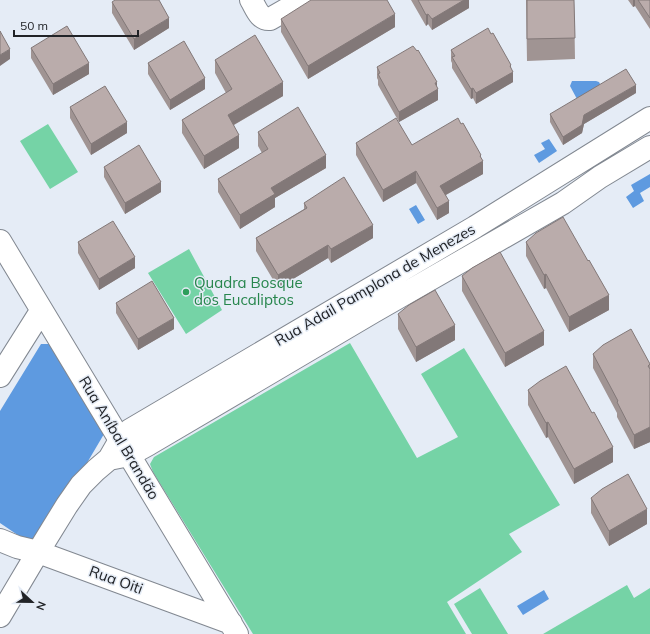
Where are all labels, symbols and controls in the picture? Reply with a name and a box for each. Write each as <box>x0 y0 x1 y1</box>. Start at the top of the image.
scale bar <box>14 12 138 38</box>
text: 50 m <box>20 18 48 33</box>
street label: Rua Adail Pamplona de Menezes <box>271 219 479 350</box>
place label: Quadra Bosque dos Eucaliptos <box>194 273 303 309</box>
marker: Quadra Bosque dos Eucaliptos <box>181 287 191 297</box>
street label: Rua Aníbal Brandão <box>75 372 164 503</box>
street label: Rua Oiti <box>87 561 146 598</box>
north arrow <box>12 582 52 622</box>
text: N <box>33 599 49 612</box>

